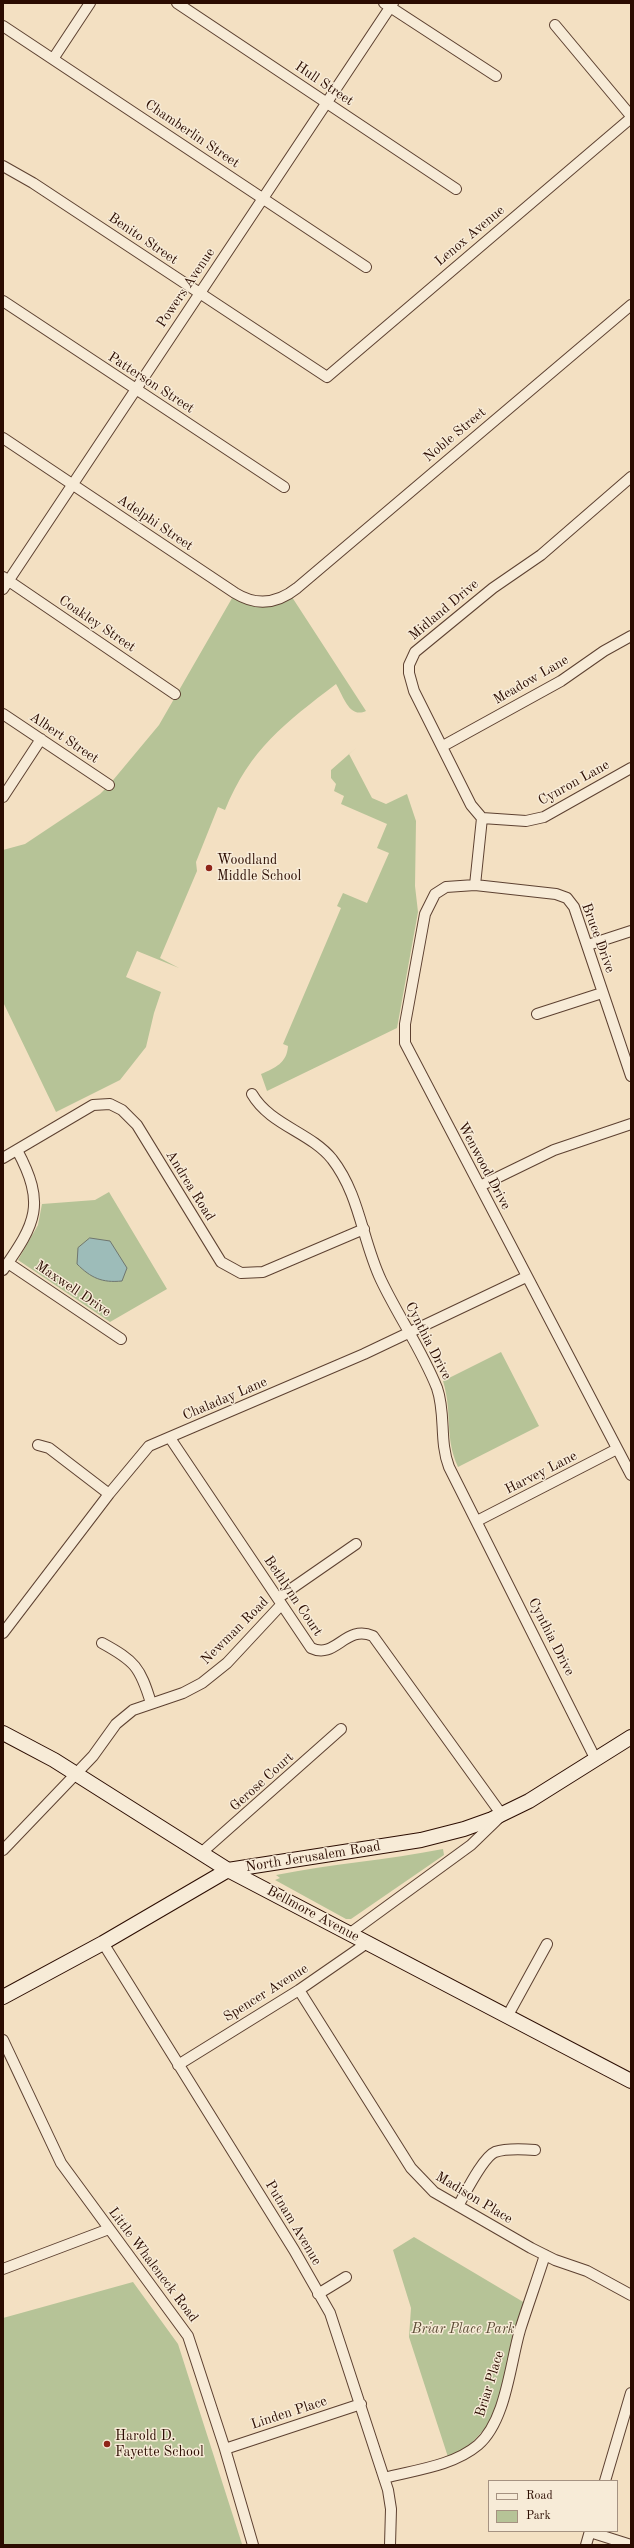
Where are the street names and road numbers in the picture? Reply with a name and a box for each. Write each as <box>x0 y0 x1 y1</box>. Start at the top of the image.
street label: Hull Street <box>291 58 357 110</box>
street label: Chamberlin Street <box>141 96 243 172</box>
street label: Lenox Avenue <box>432 202 508 270</box>
street label: Benito Street <box>105 210 181 268</box>
street label: Powers Avenue <box>153 245 219 331</box>
street label: Patterson Street <box>105 349 197 417</box>
street label: Noble Street <box>420 404 490 466</box>
street label: Adelphi Street <box>114 491 196 555</box>
street label: Midland Drive <box>406 576 482 644</box>
street label: Coakley Street <box>55 592 139 656</box>
street label: Meadow Lane <box>490 652 572 708</box>
street label: Albert Street <box>26 709 102 767</box>
street label: Cynron Lane <box>535 757 613 809</box>
street label: Bruce Drive <box>578 901 618 975</box>
street label: Wenwood Drive <box>454 1119 514 1213</box>
street label: Andrea Road <box>162 1148 218 1224</box>
street label: Maxwell Drive <box>32 1258 114 1320</box>
street label: Cynthia Drive <box>401 1299 455 1383</box>
street label: Chaladay Lane <box>180 1374 270 1424</box>
street label: Harvey Lane <box>502 1448 580 1498</box>
street label: Bethlynn Court <box>260 1553 326 1639</box>
street label: Newman Road <box>198 1594 272 1668</box>
street label: Cynthia Drive <box>524 1595 578 1679</box>
street label: Gerose Court <box>227 1749 297 1815</box>
street label: North Jerusalem Road <box>244 1838 382 1876</box>
street label: Bellmore Avenue <box>264 1883 362 1945</box>
street label: Spencer Avenue <box>221 1960 311 2026</box>
street label: Madison Place <box>432 2168 516 2228</box>
street label: Putnam Avenue <box>261 2178 325 2268</box>
street label: Little Whaleneck Road <box>104 2204 202 2326</box>
street label: Briar Place <box>472 2349 508 2419</box>
street label: Linden Place <box>249 2393 329 2433</box>

